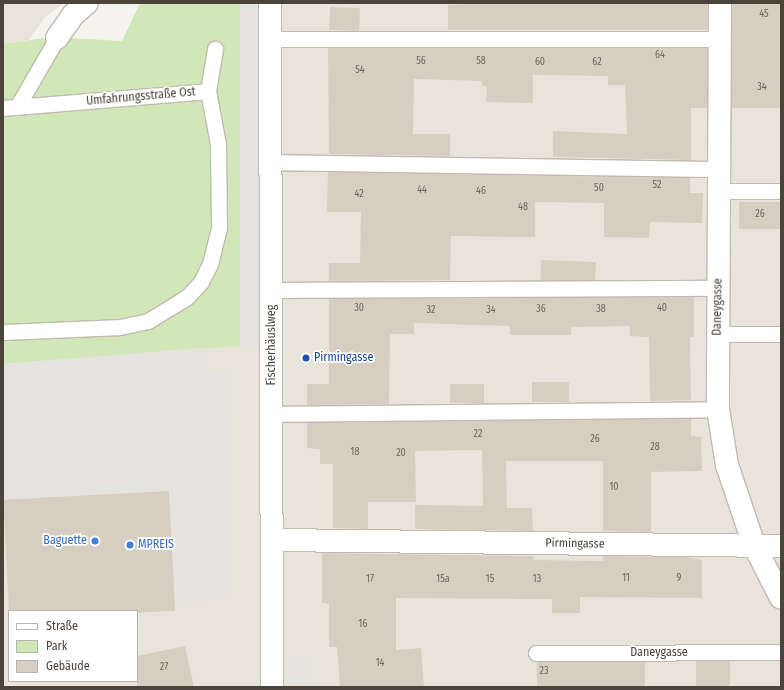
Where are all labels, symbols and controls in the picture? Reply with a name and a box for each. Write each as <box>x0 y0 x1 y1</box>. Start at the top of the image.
house number: 45 <box>759 9 769 21</box>
house number: 64 <box>655 50 665 62</box>
house number: 56 <box>416 56 426 68</box>
house number: 58 <box>476 56 486 68</box>
house number: 60 <box>535 57 545 69</box>
house number: 62 <box>592 57 602 69</box>
house number: 54 <box>355 65 365 77</box>
house number: 34 <box>757 82 767 94</box>
street label: Umfahrungsstraße Ost <box>86 85 196 109</box>
house number: 52 <box>653 180 661 192</box>
house number: 50 <box>594 183 604 195</box>
house number: 44 <box>417 185 427 197</box>
house number: 46 <box>476 186 486 198</box>
house number: 42 <box>354 189 364 201</box>
house number: 48 <box>518 202 528 214</box>
house number: 26 <box>755 209 765 221</box>
street label: Daneygasse <box>710 278 726 336</box>
house number: 30 <box>354 303 364 315</box>
house number: 40 <box>657 303 667 315</box>
house number: 36 <box>536 304 546 316</box>
house number: 38 <box>596 304 606 316</box>
street label: Fischerhäuslweg <box>265 305 279 385</box>
house number: 32 <box>427 305 435 317</box>
house number: 34 <box>486 305 496 317</box>
place label: Pirmingasse <box>314 351 373 365</box>
marker: Pirmingasse <box>301 353 311 363</box>
house number: 22 <box>474 429 482 441</box>
house number: 26 <box>590 434 600 446</box>
house number: 28 <box>650 442 660 454</box>
house number: 18 <box>351 447 359 459</box>
house number: 20 <box>396 448 406 460</box>
house number: 10 <box>609 482 619 494</box>
place label: Baguette <box>43 534 87 548</box>
marker: Baguette <box>90 536 100 546</box>
street label: Pirmingasse <box>545 536 605 552</box>
place label: MPREIS <box>138 538 174 552</box>
marker: MPREIS <box>125 540 135 550</box>
house number: 11 <box>622 573 630 585</box>
house number: 9 <box>677 573 681 585</box>
house number: 17 <box>366 574 374 586</box>
house number: 15a <box>436 574 450 586</box>
house number: 15 <box>486 574 494 586</box>
house number: 13 <box>533 574 541 586</box>
legend <box>8 610 138 682</box>
text: Straße <box>46 619 78 633</box>
house number: 16 <box>359 619 367 631</box>
text: Park <box>46 639 67 653</box>
street label: Daneygasse <box>630 646 688 660</box>
house number: 14 <box>376 658 384 670</box>
text: Gebäude <box>46 659 90 673</box>
house number: 27 <box>160 662 168 674</box>
house number: 23 <box>540 666 548 678</box>

